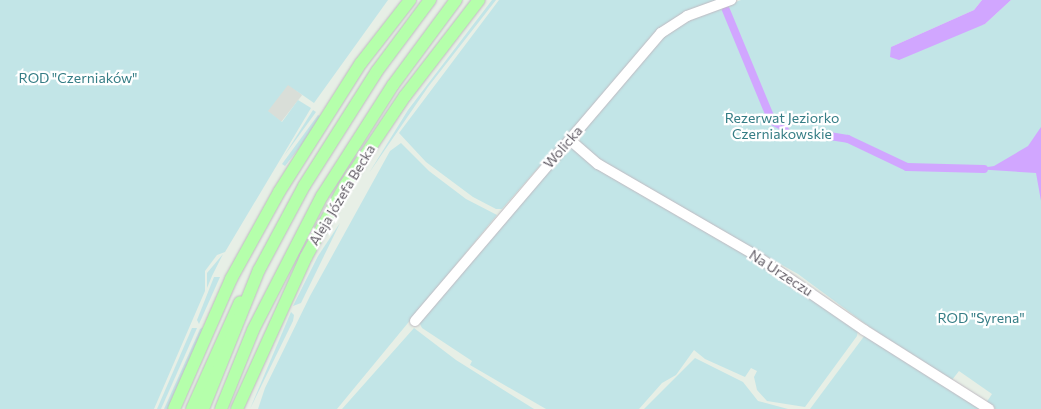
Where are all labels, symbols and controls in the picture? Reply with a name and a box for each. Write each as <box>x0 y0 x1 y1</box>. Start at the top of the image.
park label: ROD "Czerniaków" <box>18 70 138 86</box>
park label: Rezerwat Jeziorko Czerniakowskie <box>725 110 839 142</box>
street label: Wolicka <box>540 122 586 172</box>
street label: Aleja Józefa Becka <box>305 142 379 248</box>
street label: Na Urzeczu <box>746 246 816 300</box>
park label: ROD "Syrena" <box>937 310 1025 326</box>

